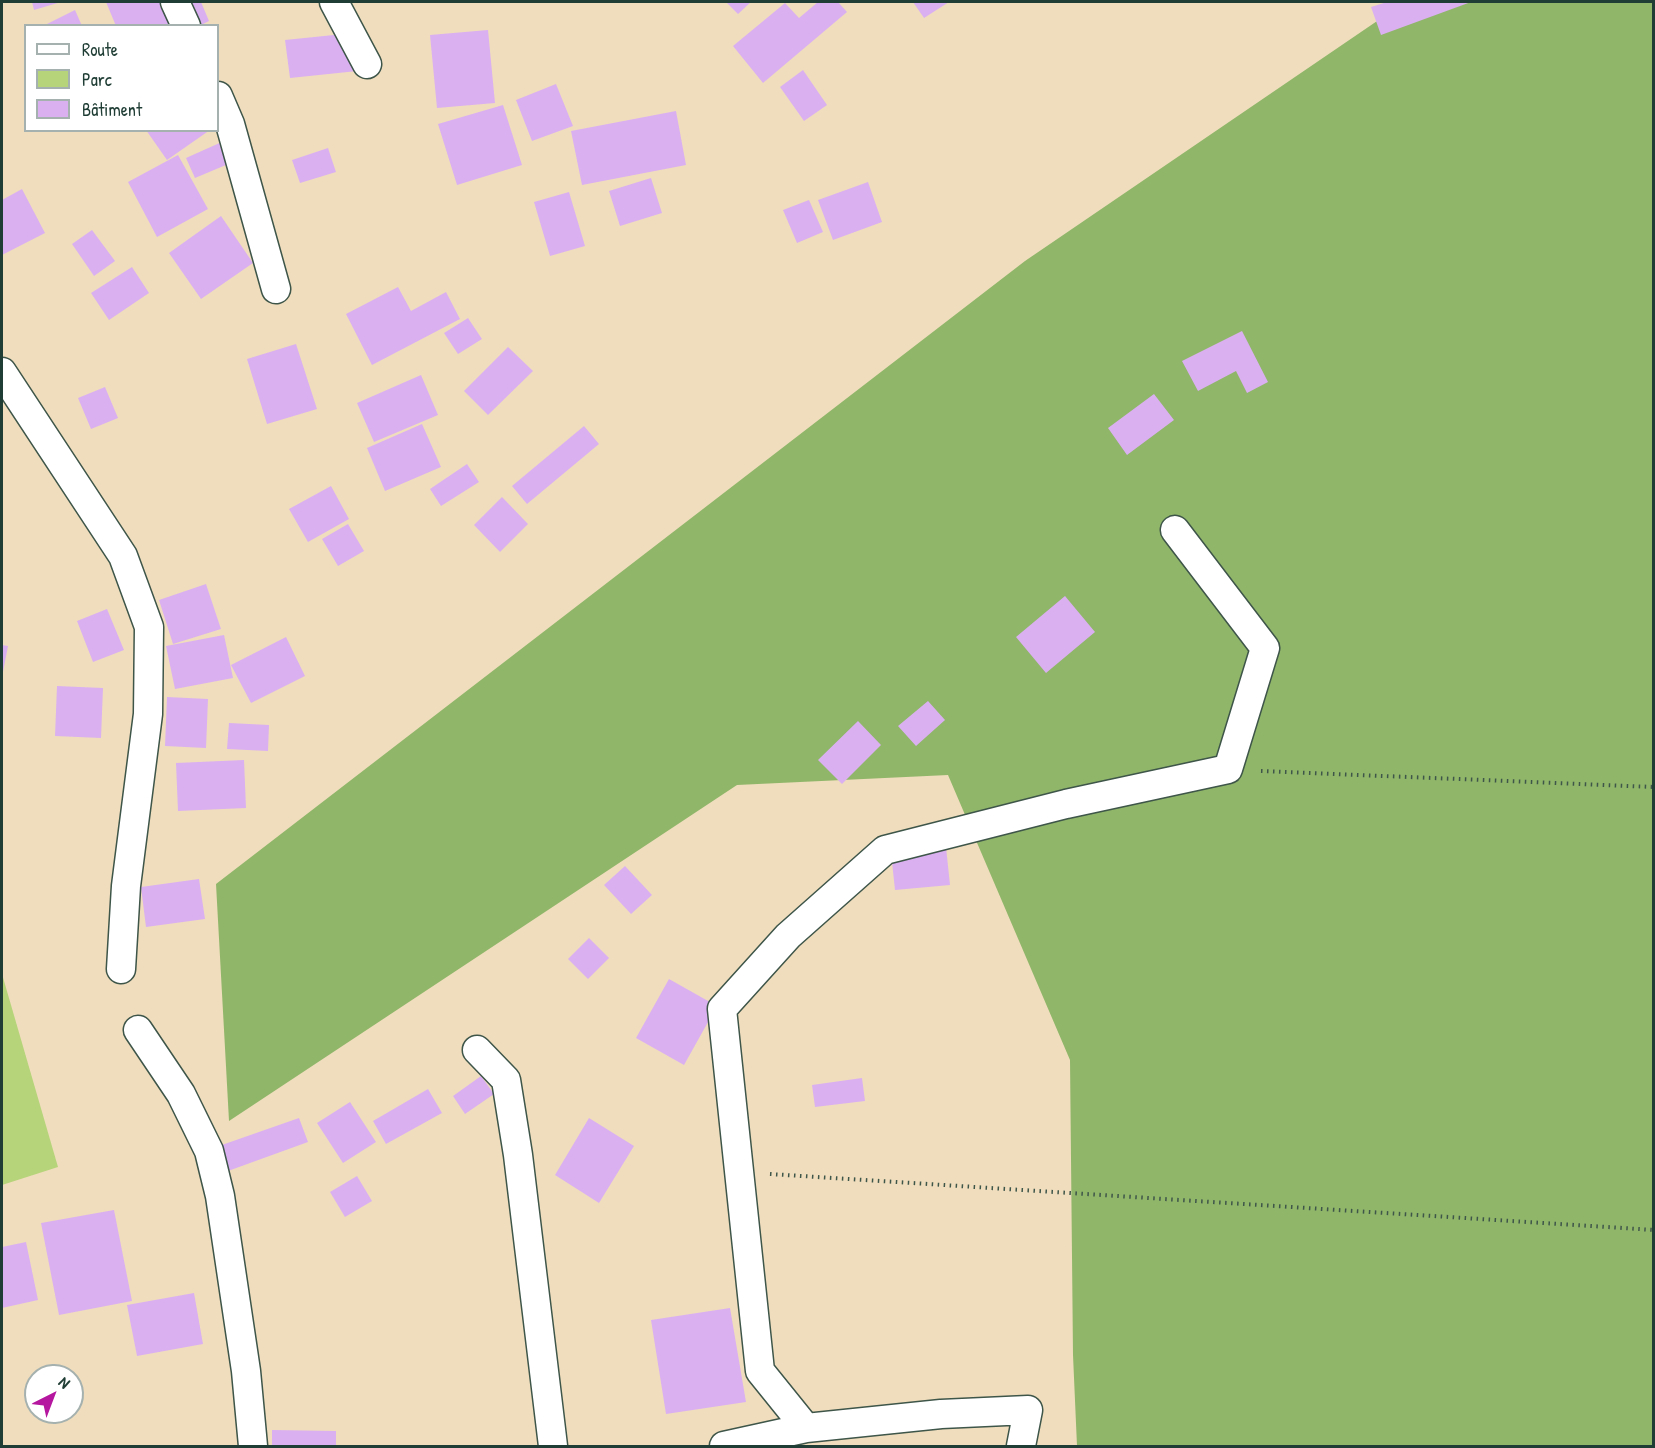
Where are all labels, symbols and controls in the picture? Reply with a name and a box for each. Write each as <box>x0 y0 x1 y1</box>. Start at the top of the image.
legend <box>24 24 219 132</box>
text: Route <box>82 37 118 62</box>
text: Parc <box>82 67 112 92</box>
text: Bâtiment <box>82 97 142 122</box>
north arrow <box>24 1364 84 1424</box>
text: N <box>54 1371 75 1393</box>

